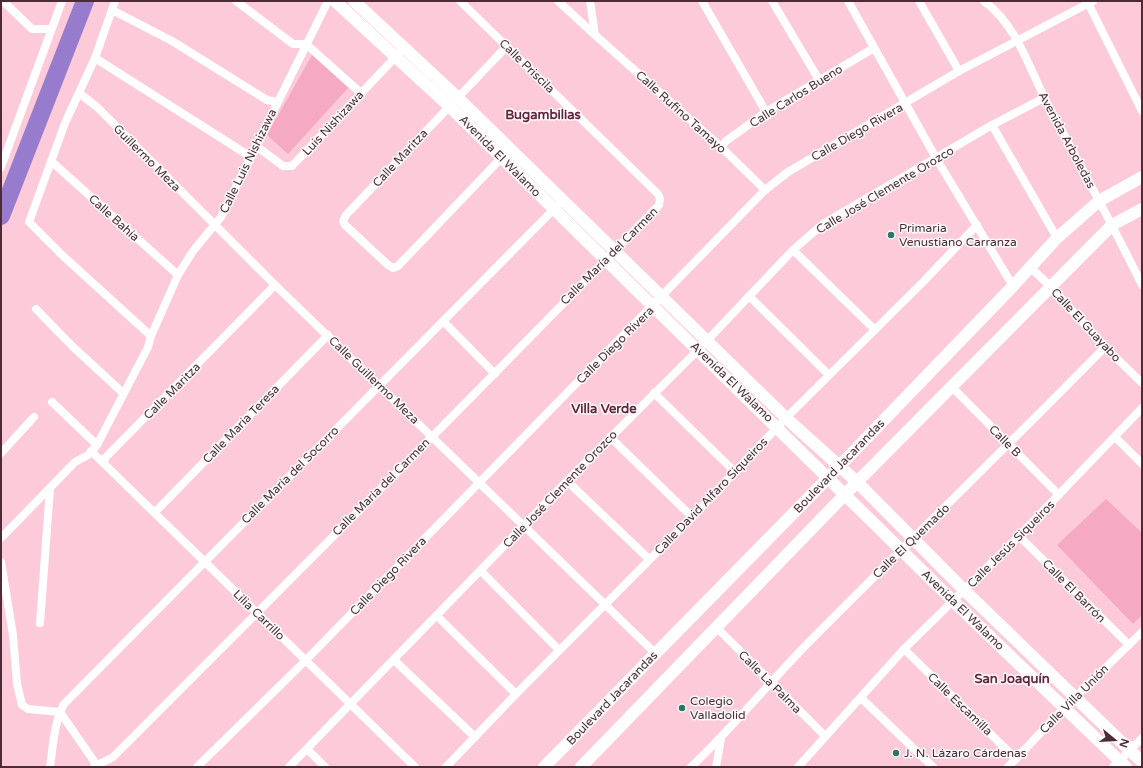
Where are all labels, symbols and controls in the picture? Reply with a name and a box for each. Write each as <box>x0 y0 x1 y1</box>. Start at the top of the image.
street label: Calle Priscila <box>496 36 558 96</box>
street label: Calle Carlos Bueno <box>747 62 845 130</box>
street label: Calle Rufino Tamayo <box>633 68 729 156</box>
street label: Luis Nishizawa <box>299 88 367 158</box>
street label: Avenida Arboledas <box>1036 89 1099 191</box>
street label: Calle Diego Rivera <box>809 100 905 164</box>
street label: Calle Luis Nishizawa <box>217 107 279 215</box>
district label: Bugambilias <box>505 107 581 123</box>
street label: Avenida El Walamo <box>456 112 544 200</box>
street label: Guillermo Meza <box>111 122 183 194</box>
street label: Calle Maritza <box>370 126 430 190</box>
street label: Calle José Clemente Orozco <box>814 143 956 237</box>
street label: Calle Bahía <box>86 192 142 244</box>
street label: Calle María del Carmen <box>557 204 661 308</box>
place label: Primaria Venustiano Carranza <box>899 221 1017 249</box>
marker: Primaria Venustiano Carranza <box>886 230 896 240</box>
street label: Calle El Guayabo <box>1048 285 1124 365</box>
street label: Calle Diego Rivera <box>573 303 657 387</box>
street label: Calle Guillermo Meza <box>326 333 422 427</box>
street label: Avenida El Walamo <box>688 339 776 425</box>
street label: Calle Maritza <box>141 360 203 422</box>
street label: Calle María Teresa <box>200 382 282 466</box>
district label: Villa Verde <box>571 401 637 417</box>
street label: Boulevard Jacarandas <box>791 416 888 516</box>
street label: Calle B <box>986 422 1024 460</box>
street label: Calle María del Socorro <box>238 423 342 527</box>
street label: Calle José Clemente Orozco <box>500 427 620 551</box>
street label: Calle María del Carmen <box>329 435 433 539</box>
street label: Calle David Alfaro Siqueiros <box>652 435 771 557</box>
street label: Calle Jesús Siqueiros <box>964 497 1058 591</box>
street label: Calle El Quemado <box>870 501 952 581</box>
street label: Calle Diego Rivera <box>347 534 429 618</box>
street label: Calle El Barrón <box>1040 557 1108 625</box>
street label: Avenida El Walamo <box>919 567 1007 653</box>
street label: Lilia Carrillo <box>230 587 288 643</box>
street label: Boulevard Jacarandas <box>564 648 661 748</box>
street label: Calle La Palma <box>736 648 804 716</box>
street label: Calle Villa Unión <box>1037 662 1111 736</box>
street label: Calle Escamilla <box>925 670 995 738</box>
district label: San Joaquín <box>974 671 1050 687</box>
place label: Colegio Valladolid <box>690 694 746 722</box>
marker: Colegio Valladolid <box>677 703 687 713</box>
north arrow <box>1095 720 1135 760</box>
text: N <box>1116 737 1132 749</box>
place label: J. N. Lázaro Cárdenas <box>904 746 1027 760</box>
marker: J. N. Lázaro Cárdenas <box>891 748 901 758</box>

